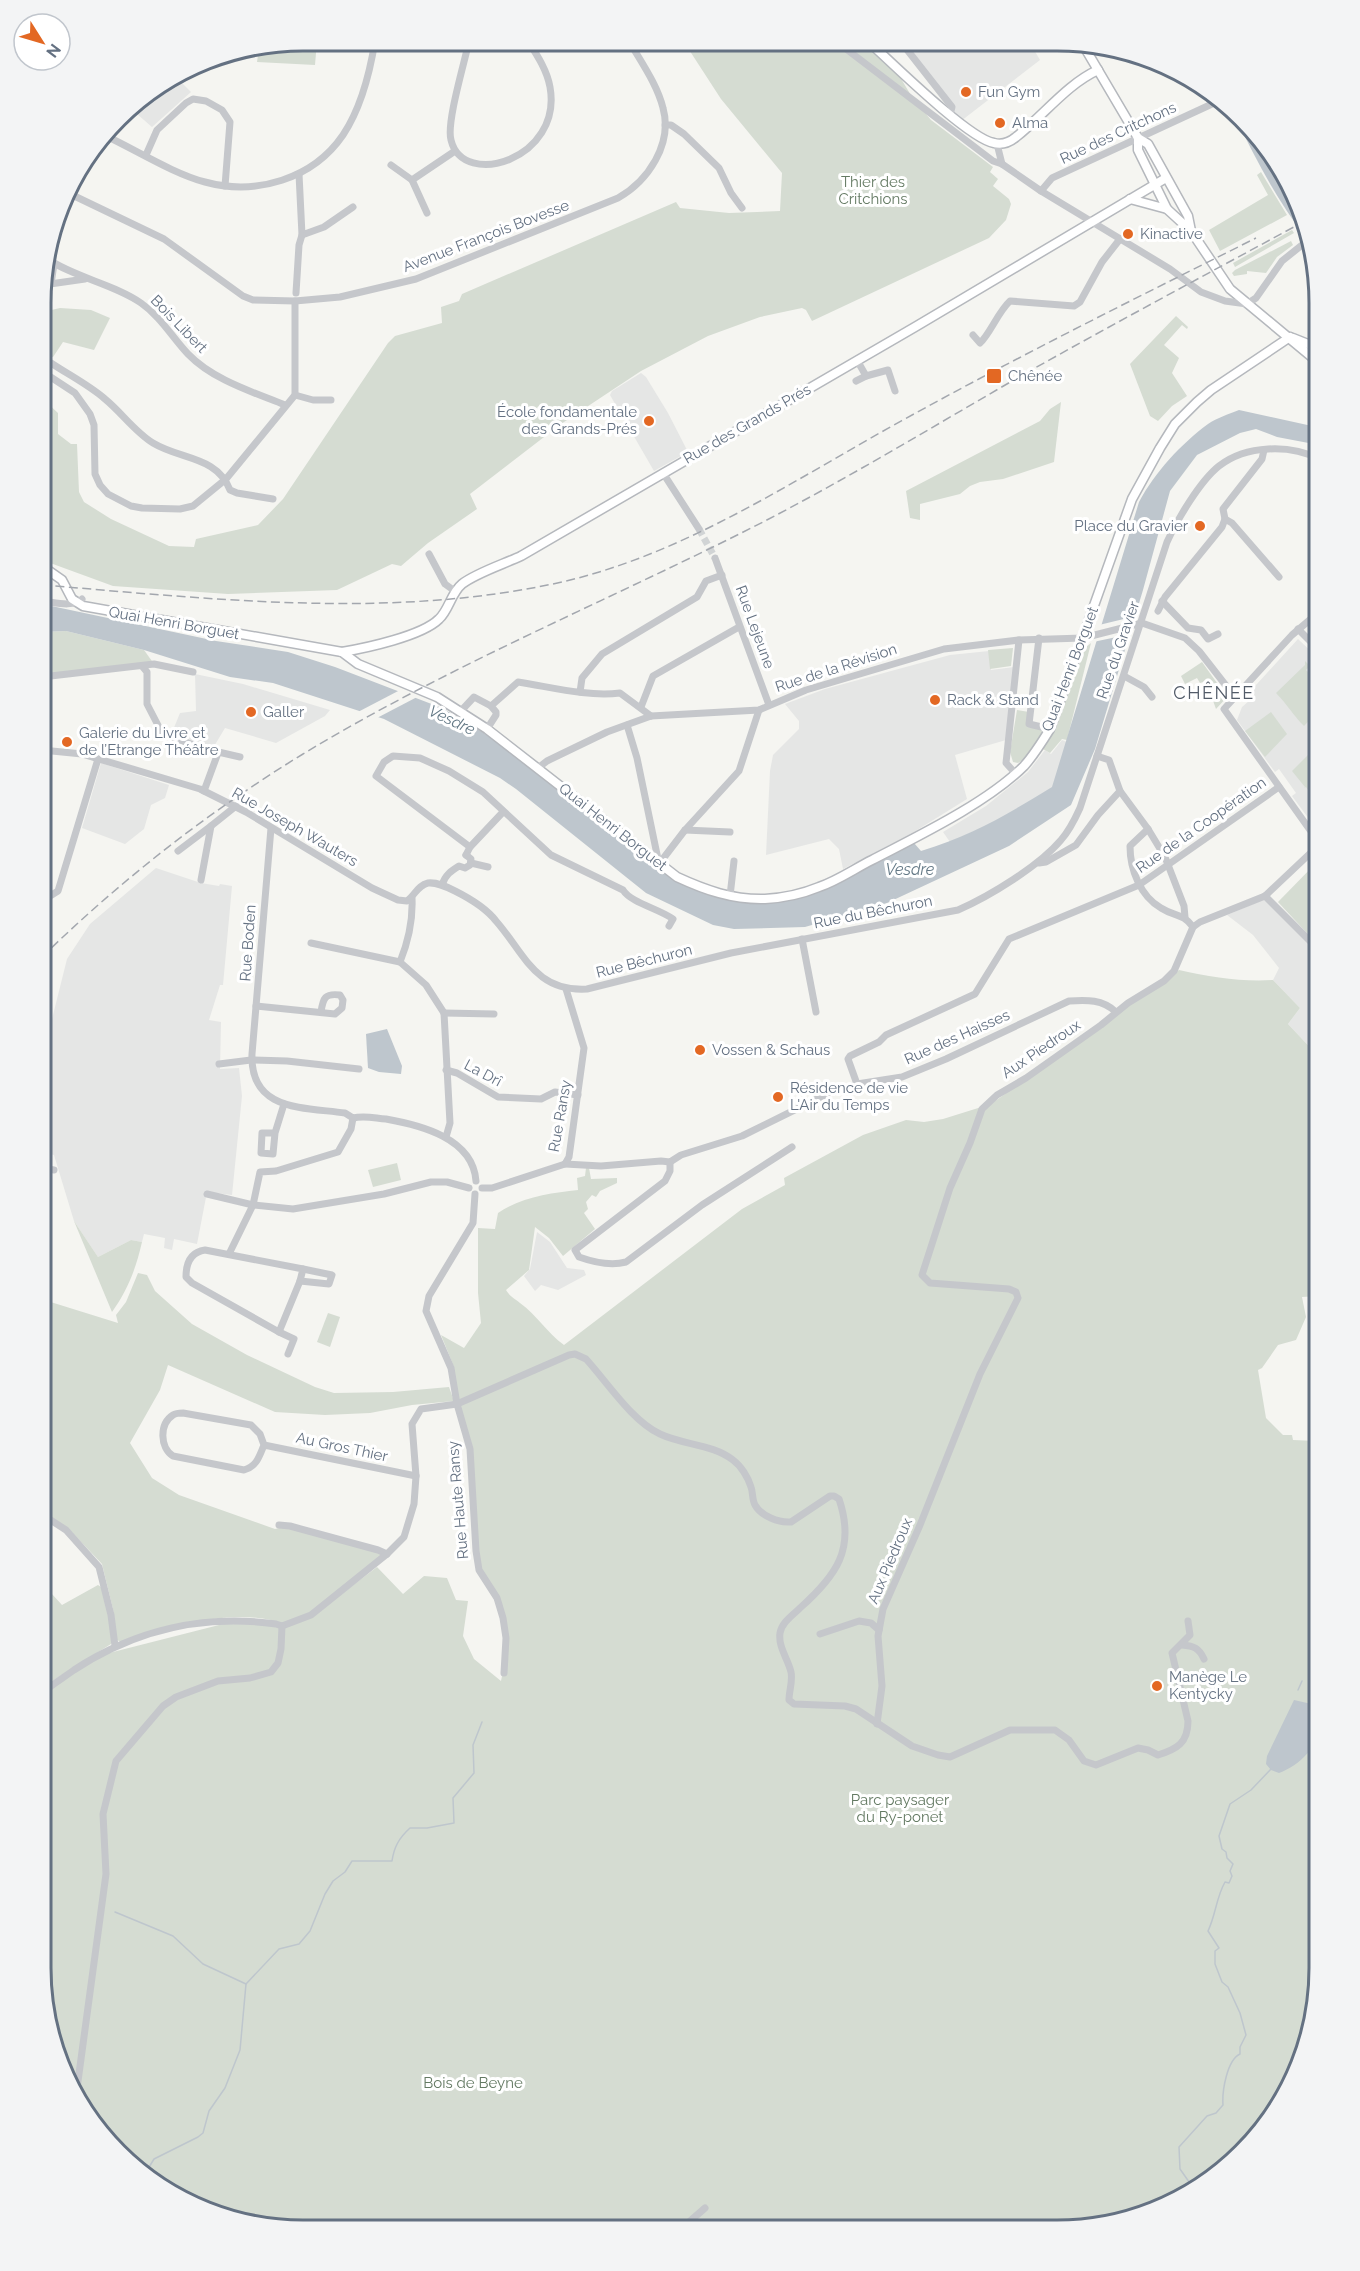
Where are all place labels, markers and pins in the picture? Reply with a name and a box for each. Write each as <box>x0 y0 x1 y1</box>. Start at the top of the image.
place label: Fun Gym <box>978 83 1040 101</box>
marker: Fun Gym <box>959 85 973 99</box>
place label: Alma <box>1012 114 1048 132</box>
marker: Alma <box>993 116 1007 130</box>
place label: Kinactive <box>1140 225 1203 243</box>
marker: Kinactive <box>1121 227 1135 241</box>
marker: Chênée <box>985 367 1003 385</box>
place label: Chênée <box>1008 367 1062 385</box>
place label: École fondamentale des Grands-Prés <box>497 403 637 438</box>
marker: École fondamentale des Grands-Prés <box>642 414 656 428</box>
place label: Place du Gravier <box>1074 517 1189 535</box>
marker: Place du Gravier <box>1193 519 1207 533</box>
place label: Rack & Stand <box>947 691 1039 709</box>
marker: Rack & Stand <box>928 693 942 707</box>
place label: Galler <box>263 703 305 721</box>
marker: Galler <box>244 705 258 719</box>
place label: Galerie du Livre et de l’Etrange Théâtre <box>79 724 219 759</box>
marker: Galerie du Livre et de l’Etrange Théâtre <box>60 735 74 749</box>
place label: Vossen & Schaus <box>712 1041 830 1059</box>
marker: Vossen & Schaus <box>693 1043 707 1057</box>
place label: Résidence de vie L'Air du Temps <box>790 1079 908 1114</box>
marker: Résidence de vie L'Air du Temps <box>771 1090 785 1104</box>
place label: Manège Le Kentycky <box>1169 1668 1247 1703</box>
marker: Manège Le Kentycky <box>1150 1679 1164 1693</box>

